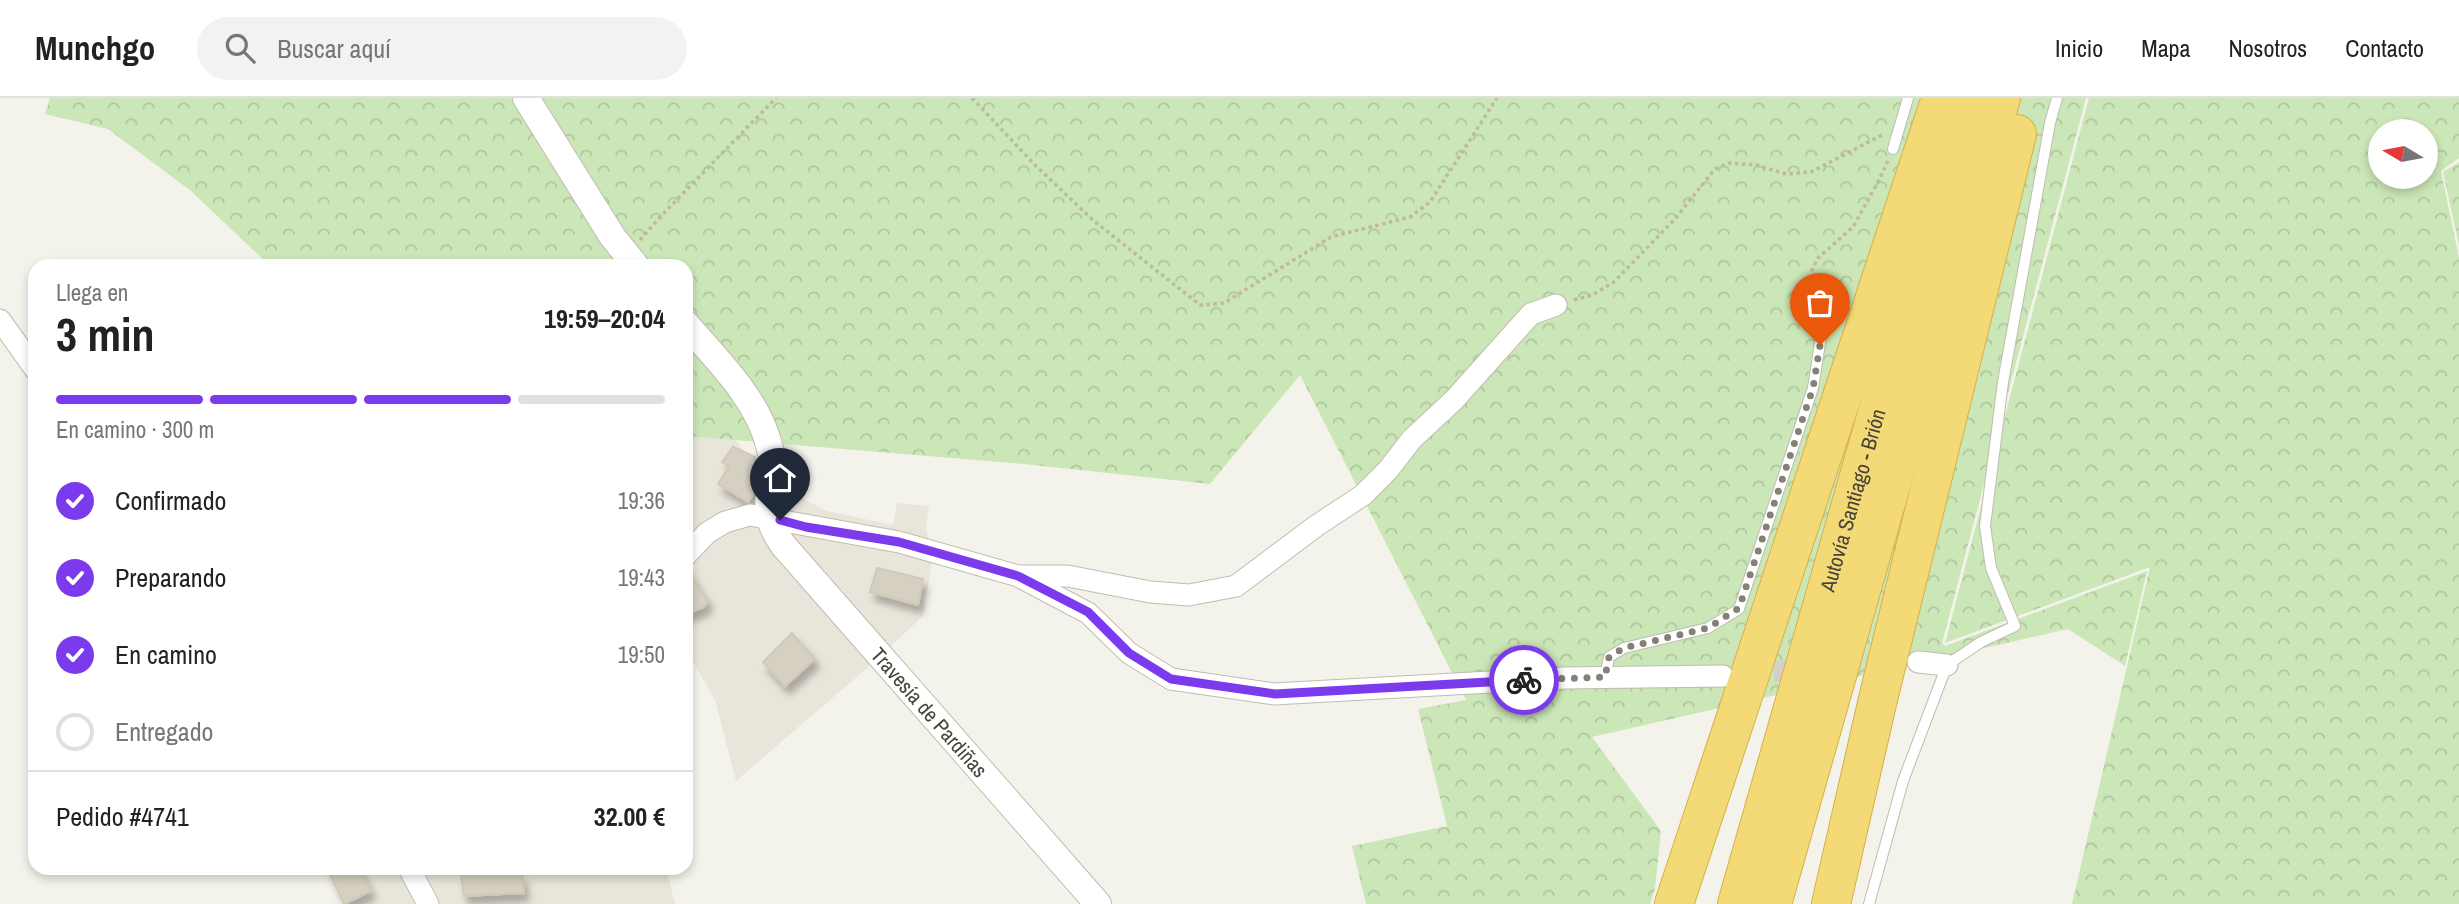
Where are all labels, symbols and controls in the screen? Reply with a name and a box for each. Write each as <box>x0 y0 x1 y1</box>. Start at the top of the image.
search box <box>197 17 687 80</box>
text: Munchgo <box>35 26 155 70</box>
icon: search <box>221 29 259 67</box>
text: Buscar aquí <box>277 31 391 66</box>
text: Inicio <box>2055 32 2103 64</box>
text: Mapa <box>2141 32 2190 64</box>
text: Nosotros <box>2228 32 2307 64</box>
text: Contacto <box>2345 32 2424 64</box>
north arrow <box>2368 119 2438 189</box>
map controls <box>2368 119 2438 189</box>
pin <box>1790 273 1850 345</box>
text: Llega en <box>56 277 128 308</box>
icon: bag <box>1801 284 1839 322</box>
text: 19:59–20:04 <box>544 301 665 336</box>
text: 3 min <box>56 303 155 365</box>
street label: Autovía Santiago - Brión <box>1812 405 1892 596</box>
text: En camino · 300 m <box>56 414 214 445</box>
pin <box>750 448 810 520</box>
icon: home <box>761 459 799 497</box>
icon: check <box>56 482 94 520</box>
text: Confirmado <box>115 483 226 518</box>
text: 19:36 <box>618 485 665 516</box>
icon: check <box>56 559 94 597</box>
text: Preparando <box>115 560 226 595</box>
text: 19:43 <box>618 562 665 593</box>
icon: check <box>56 636 94 674</box>
text: En camino <box>115 637 217 672</box>
text: 19:50 <box>618 639 665 670</box>
street label: Travesía de Pardiñas <box>864 641 995 783</box>
courier <box>1489 645 1559 715</box>
icon: bike <box>1505 661 1543 699</box>
text: Entregado <box>115 714 213 749</box>
text: Pedido #4741 <box>56 799 189 834</box>
text: 32.00 € <box>594 799 665 834</box>

